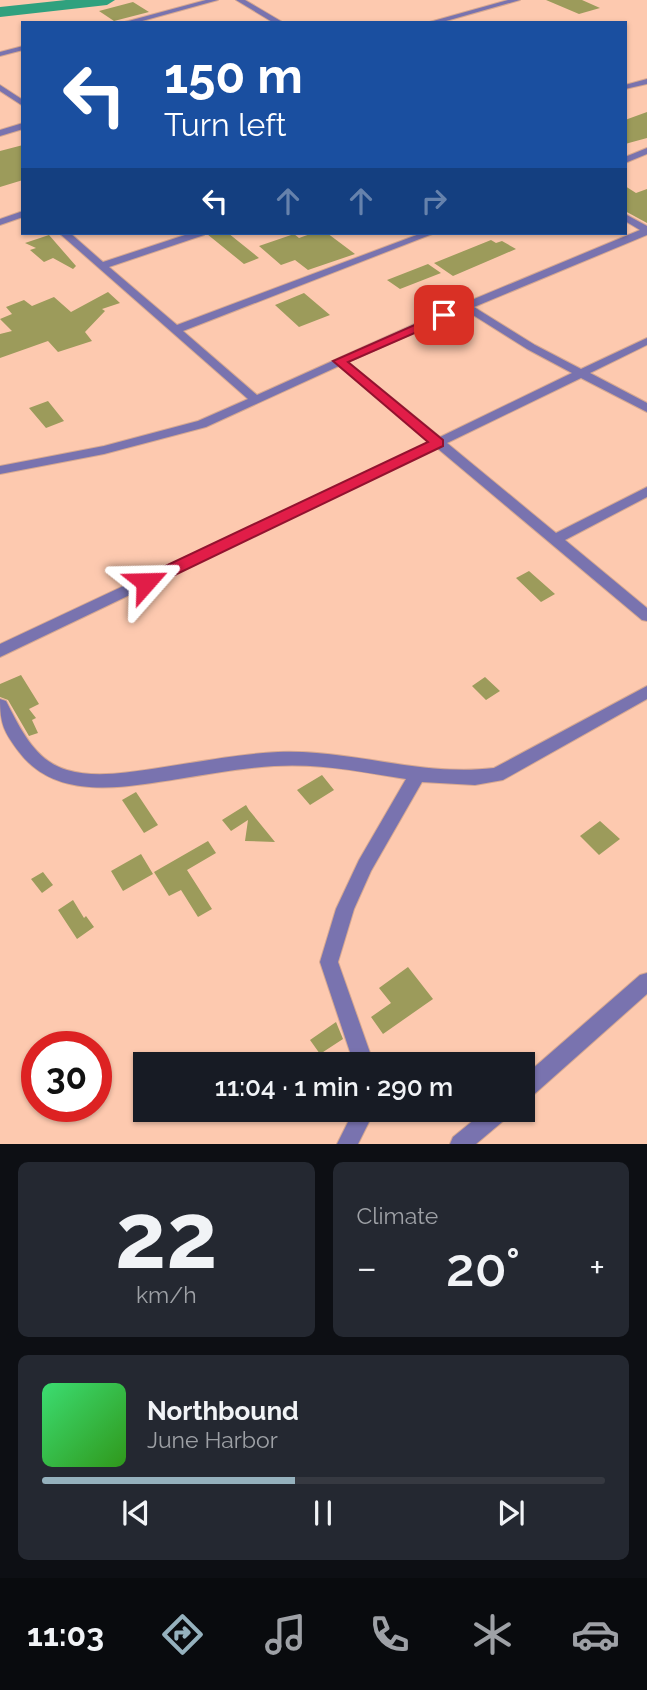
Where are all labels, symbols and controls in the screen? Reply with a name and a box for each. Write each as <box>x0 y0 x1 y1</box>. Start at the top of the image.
text: 150 m <box>164 47 303 104</box>
icon: left <box>49 49 140 140</box>
text: Turn left <box>164 106 286 143</box>
icon: left <box>196 182 234 220</box>
icon: ahead <box>269 182 307 220</box>
icon: ahead <box>342 182 380 220</box>
icon: right <box>415 182 453 220</box>
pin <box>414 285 474 345</box>
icon: arrive <box>425 296 463 334</box>
position arrow <box>109 545 183 619</box>
speed limit sign: 30 <box>21 1031 112 1122</box>
text: 11:04 · 1 min · 290 m <box>215 1072 453 1102</box>
text: 22 <box>115 1182 218 1289</box>
text: Climate <box>357 1202 438 1229</box>
text: 20° <box>446 1237 520 1298</box>
text: − <box>357 1245 377 1290</box>
text: + <box>589 1245 605 1290</box>
text: km/h <box>136 1281 197 1308</box>
text: Northbound <box>147 1396 299 1426</box>
text: June Harbor <box>147 1426 278 1453</box>
icon: previous <box>117 1494 155 1532</box>
icon: pause <box>304 1494 342 1532</box>
icon: next <box>492 1494 530 1532</box>
icon: directions <box>158 1610 207 1659</box>
icon: music <box>261 1610 310 1659</box>
icon: phone <box>365 1610 414 1659</box>
icon: climate <box>468 1610 517 1659</box>
icon: car <box>571 1610 620 1659</box>
text: 11:03 <box>27 1616 104 1653</box>

